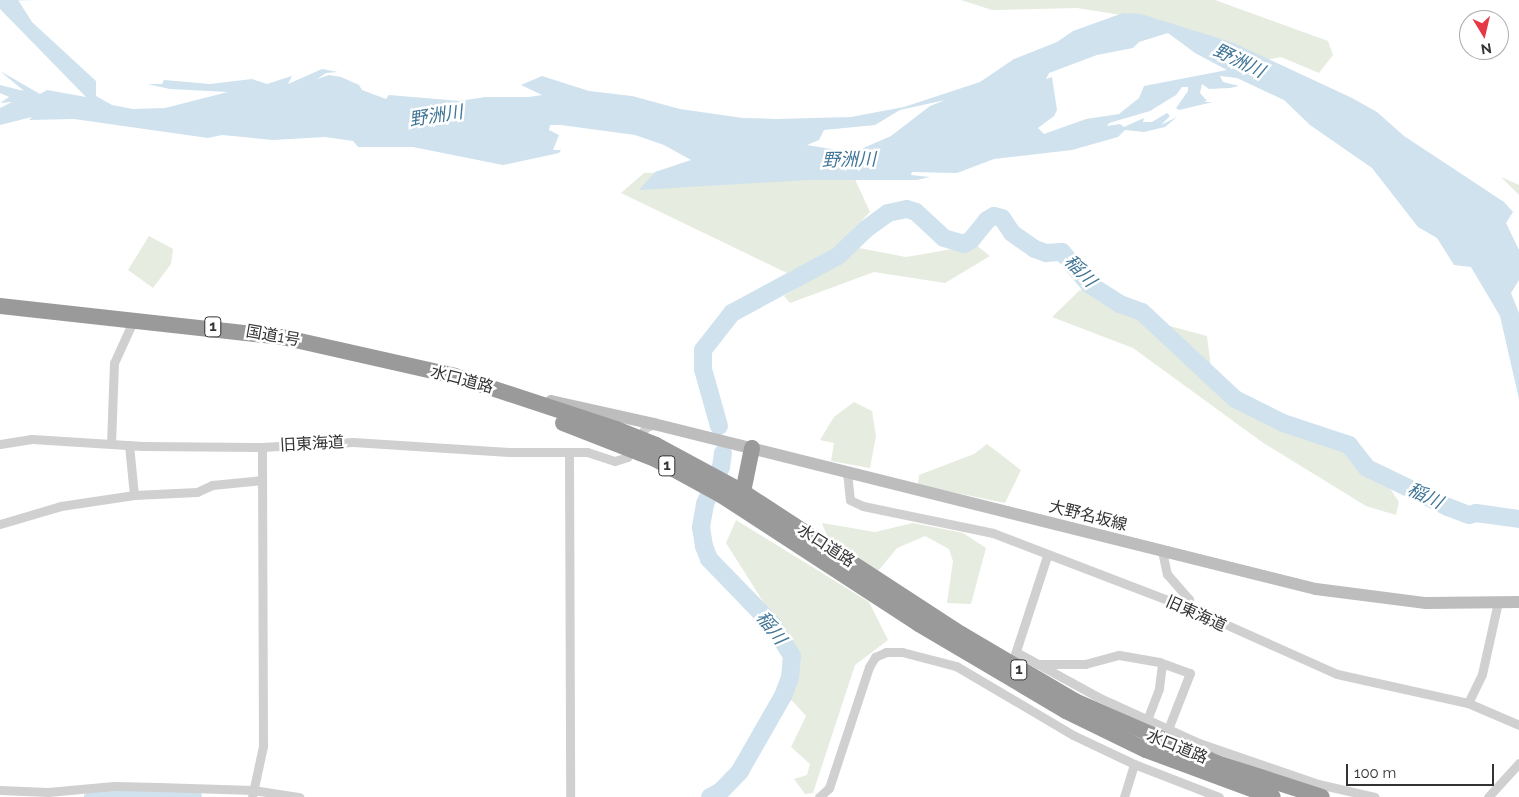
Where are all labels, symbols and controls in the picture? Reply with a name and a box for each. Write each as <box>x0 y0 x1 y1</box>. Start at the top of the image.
north arrow <box>1459 10 1509 60</box>
water label: 野洲川 <box>1210 39 1268 83</box>
text: N <box>1480 40 1493 58</box>
water label: 野洲川 <box>408 101 464 131</box>
water label: 野洲川 <box>822 149 876 171</box>
water label: 稲川 <box>1060 251 1100 291</box>
road number: 1 <box>204 314 222 340</box>
street label: 国道1号 <box>244 322 302 350</box>
street label: 水口道路 <box>429 362 495 398</box>
street label: 旧東海道 <box>280 433 344 455</box>
road number: 1 <box>658 454 676 478</box>
water label: 稲川 <box>1404 478 1446 514</box>
street label: 大野名坂線 <box>1047 497 1129 535</box>
street label: 水口道路 <box>794 521 858 571</box>
street label: 旧東海道 <box>1163 592 1229 636</box>
water label: 稲川 <box>751 607 791 649</box>
road number: 1 <box>1010 658 1028 682</box>
street label: 水口道路 <box>1144 726 1210 768</box>
scale bar <box>1349 754 1496 786</box>
text: 100 m <box>1354 764 1396 782</box>

